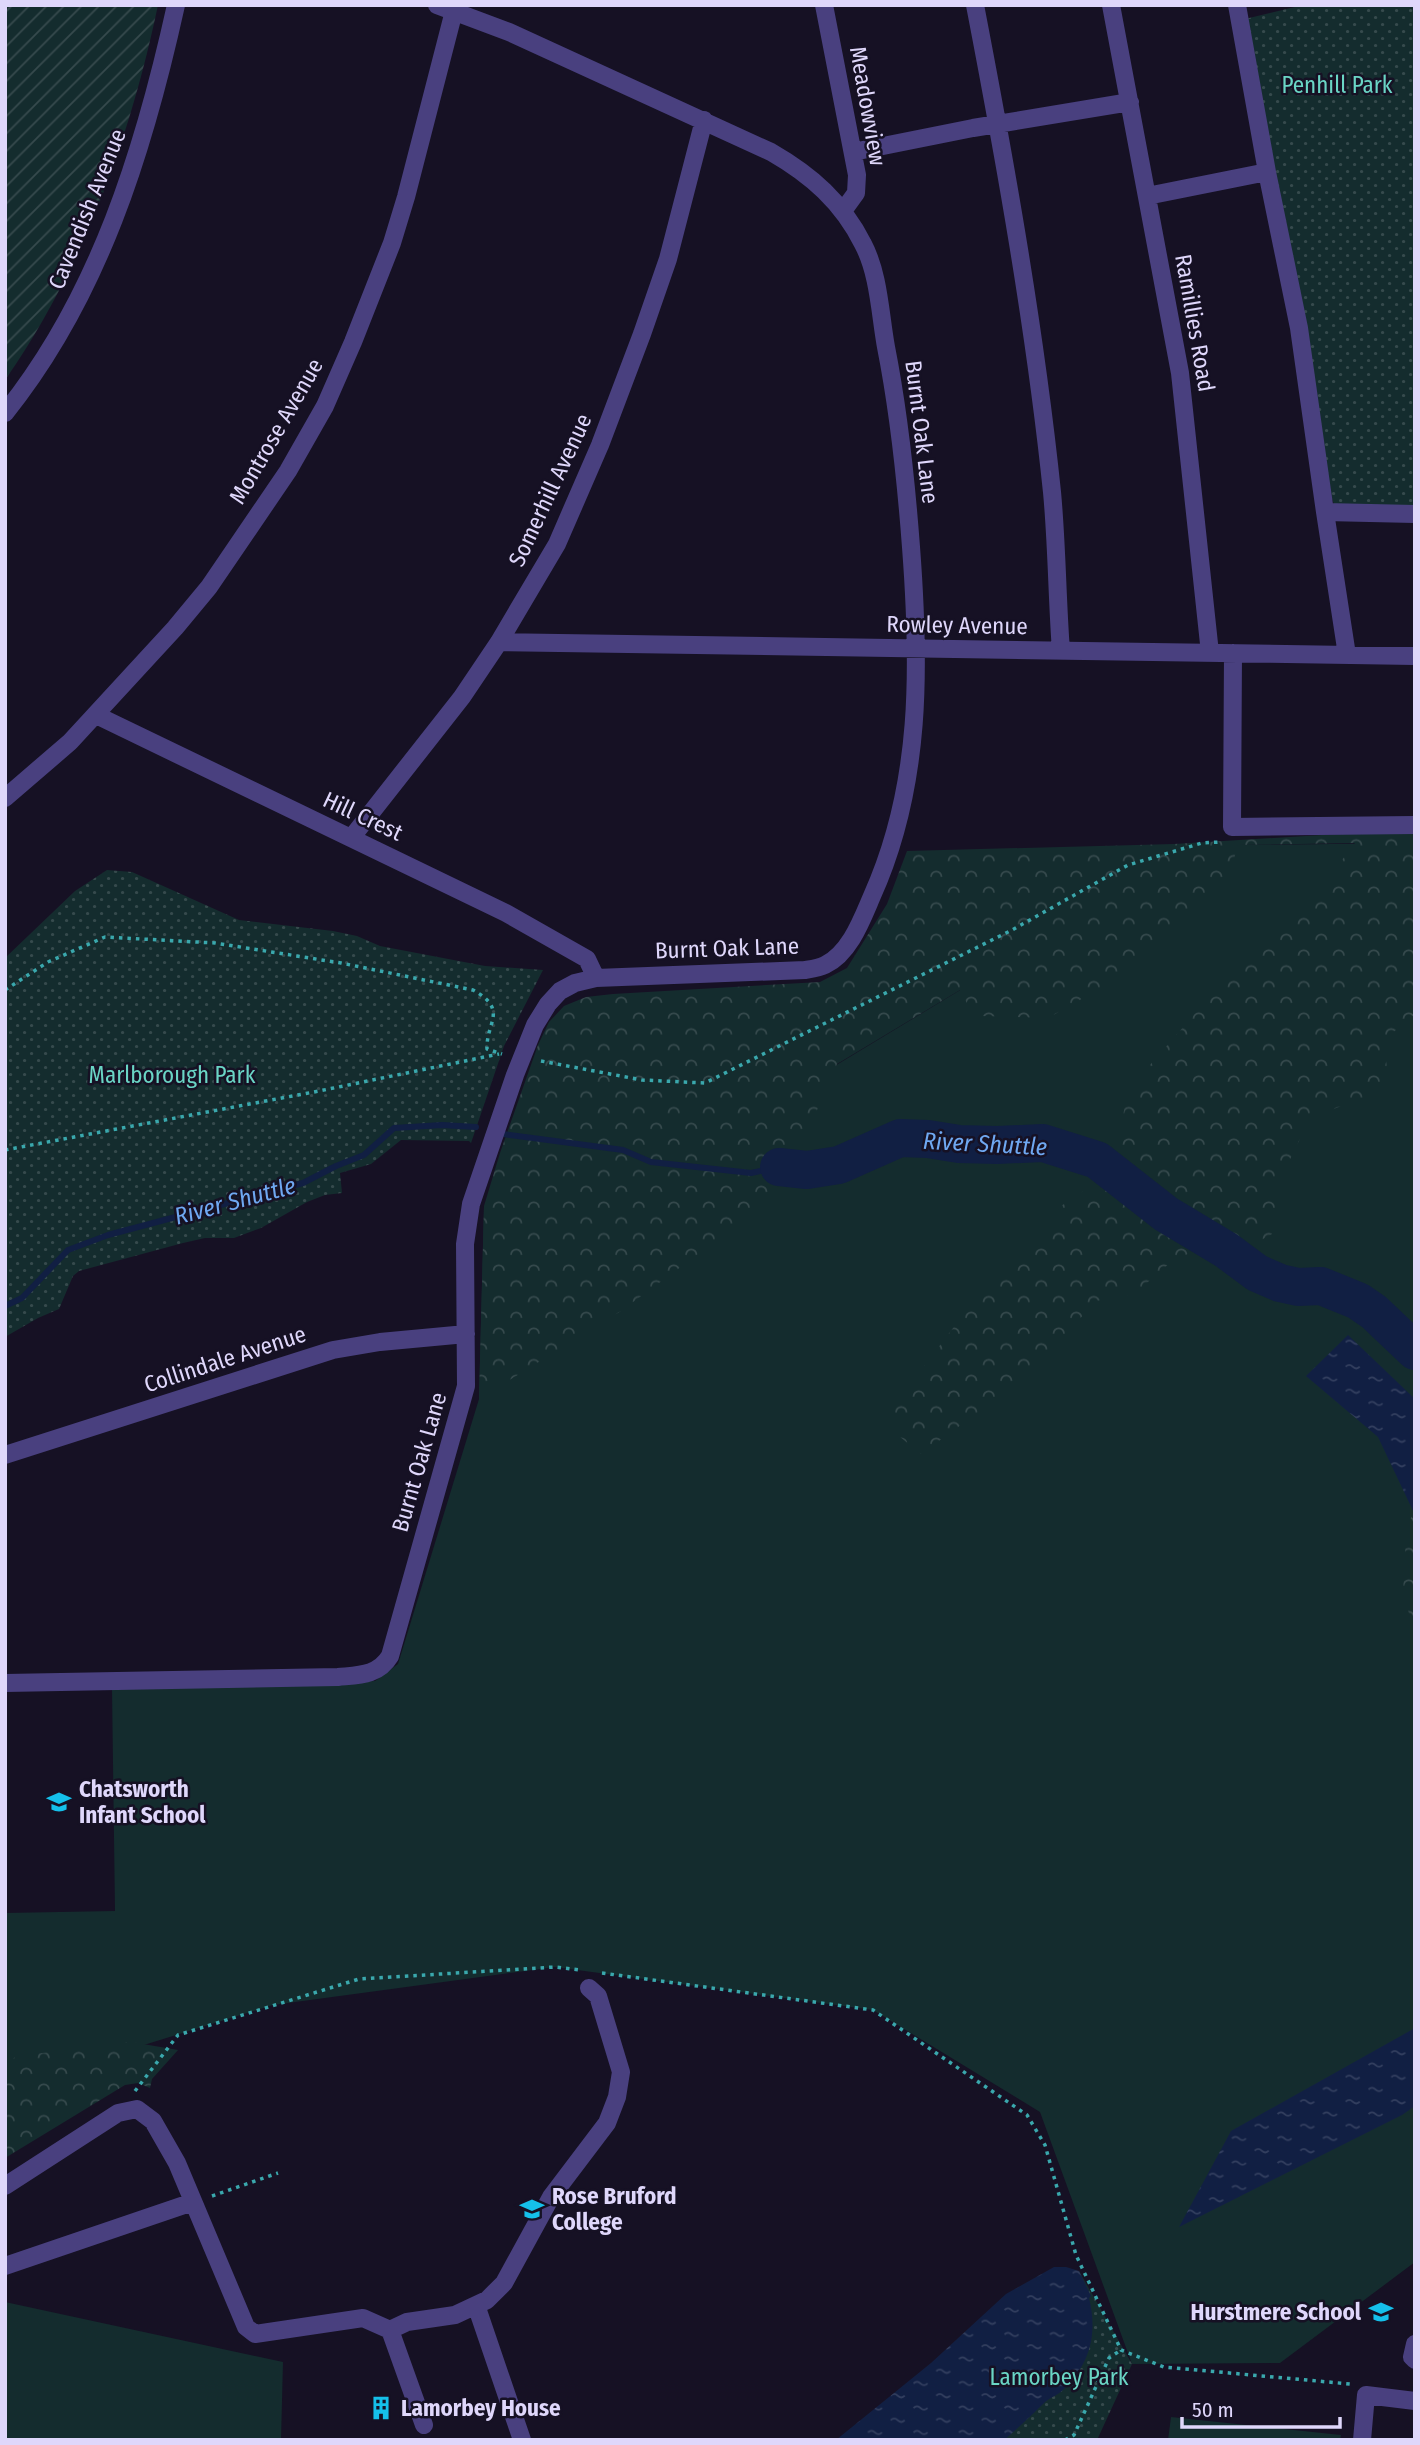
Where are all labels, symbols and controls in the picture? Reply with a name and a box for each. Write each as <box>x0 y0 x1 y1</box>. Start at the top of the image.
street label: Meadowview <box>844 44 892 168</box>
park label: Penhill Park <box>1281 71 1393 99</box>
street label: Cavendish Avenue <box>42 125 132 293</box>
street label: Ramillies Road <box>1169 252 1221 394</box>
street label: Montrose Avenue <box>223 353 329 509</box>
street label: Burnt Oak Lane <box>899 359 945 505</box>
street label: Somerhill Avenue <box>502 409 598 571</box>
street label: Rowley Avenue <box>886 610 1028 640</box>
street label: Hill Crest <box>319 785 408 847</box>
street label: Burnt Oak Lane <box>655 931 799 965</box>
park label: Marlborough Park <box>89 1061 256 1089</box>
water label: River Shuttle <box>922 1127 1048 1161</box>
water label: River Shuttle <box>171 1171 299 1231</box>
street label: Collindale Avenue <box>141 1320 309 1398</box>
street label: Burnt Oak Lane <box>386 1389 452 1535</box>
place label: Chatsworth Infant School <box>79 1775 206 1829</box>
school or university icon: Chatsworth Infant School <box>45 1788 73 1816</box>
place label: Rose Bruford College <box>552 2182 677 2236</box>
school or university icon: Rose Bruford College <box>518 2195 546 2223</box>
place label: Hurstmere School <box>1191 2298 1362 2326</box>
school or university icon: Hurstmere School <box>1367 2298 1395 2326</box>
park label: Lamorbey Park <box>989 2363 1129 2391</box>
scale bar <box>1182 2386 1340 2430</box>
building icon: Lamorbey House <box>367 2394 395 2422</box>
place label: Lamorbey House <box>401 2394 561 2422</box>
text: 50 m <box>1192 2397 1234 2423</box>

